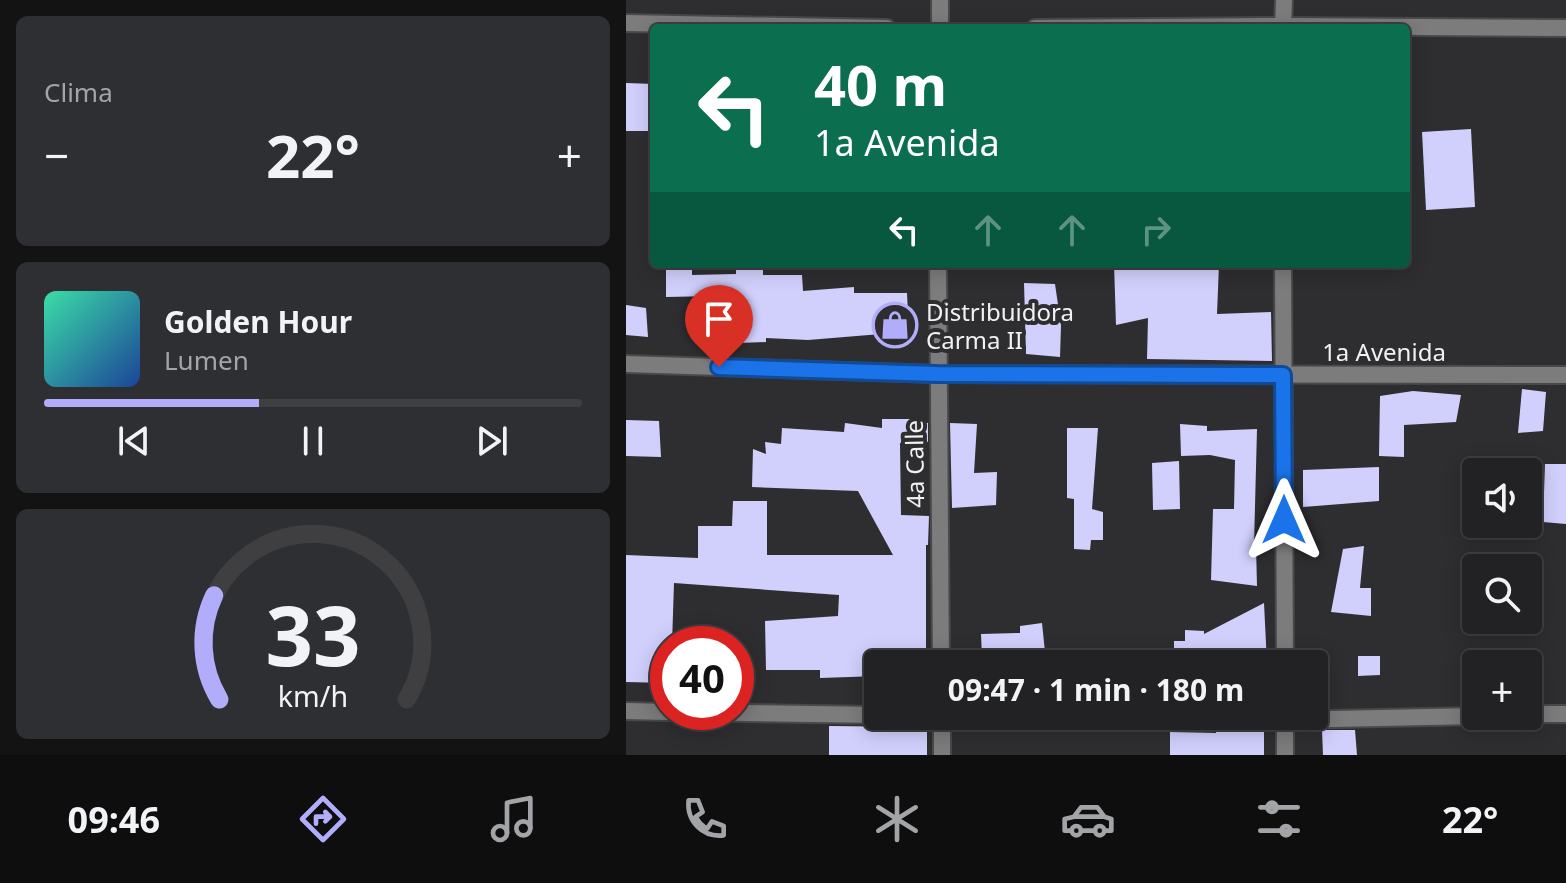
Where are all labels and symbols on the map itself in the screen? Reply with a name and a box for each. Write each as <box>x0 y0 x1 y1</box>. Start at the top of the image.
pin <box>685 285 753 367</box>
place label: Distribuidora Carma II <box>926 295 1074 356</box>
shop icon: Distribuidora Carma II <box>871 301 919 349</box>
street label: 1a Avenida <box>1322 335 1446 368</box>
street label: 4a Calle <box>897 420 931 508</box>
position arrow <box>1242 478 1326 562</box>
speed limit sign: 40 <box>650 626 754 730</box>

